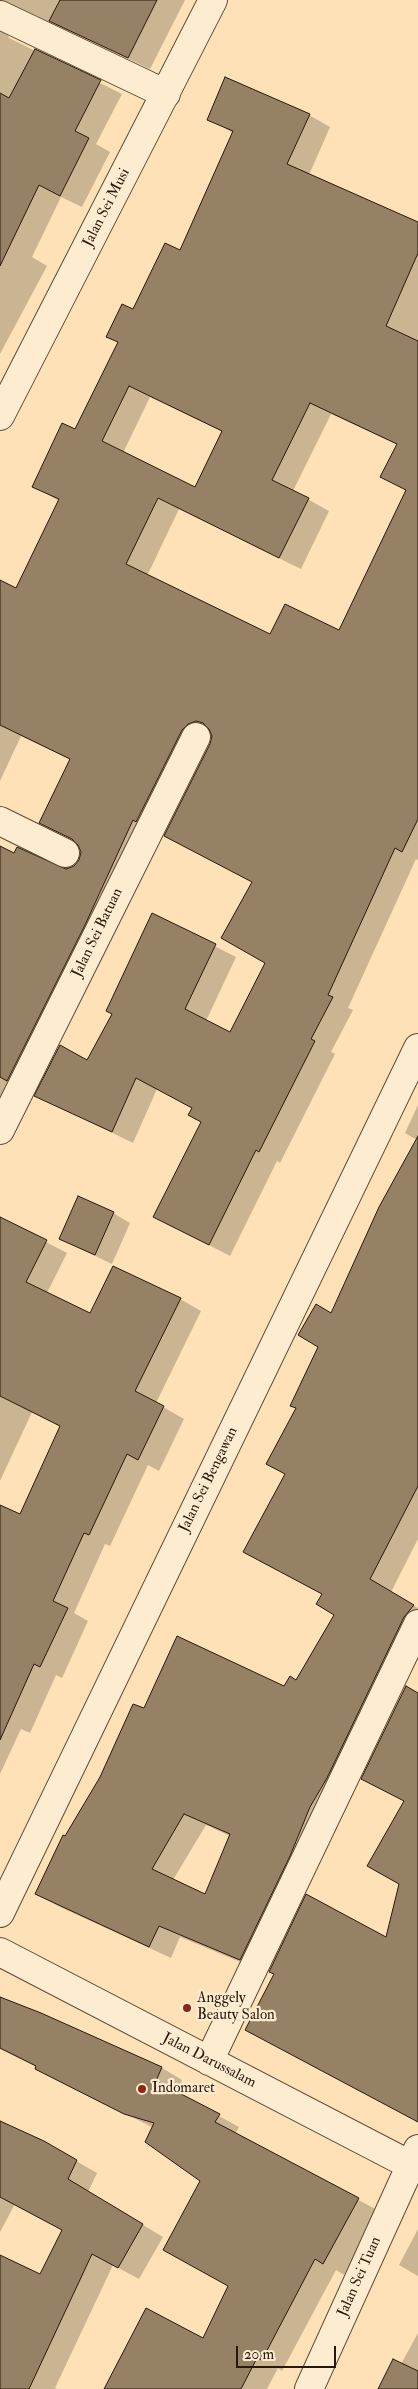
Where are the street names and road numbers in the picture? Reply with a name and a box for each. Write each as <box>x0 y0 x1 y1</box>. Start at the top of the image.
street label: Jalan Sei Musi <box>80 166 134 250</box>
street label: Jalan Sei Batuan <box>69 885 127 981</box>
street label: Jalan Sei Bengawan <box>176 1424 242 1536</box>
street label: Jalan Darussalam <box>159 2030 259 2092</box>
street label: Jalan Sei Tuan <box>334 2234 386 2320</box>

